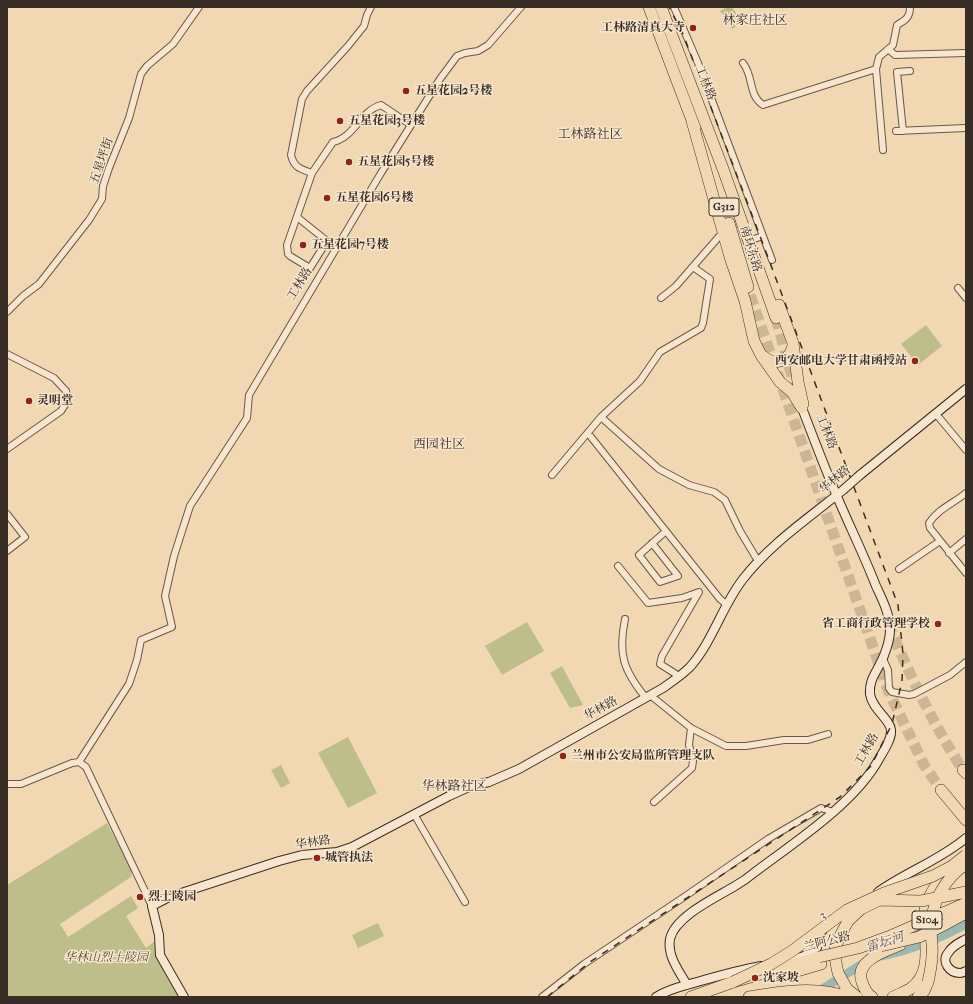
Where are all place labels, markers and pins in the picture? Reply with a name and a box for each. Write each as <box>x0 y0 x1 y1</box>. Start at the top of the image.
place label: 工林路清真大寺 <box>601 21 685 35</box>
marker: 工林路清真大寺 <box>688 23 698 33</box>
place label: 五星花园2号楼 <box>414 84 492 98</box>
marker: 五星花园2号楼 <box>401 86 411 96</box>
place label: 五星花园3号楼 <box>348 114 425 128</box>
marker: 五星花园3号楼 <box>335 116 345 126</box>
place label: 五星花园5号楼 <box>357 155 434 169</box>
marker: 五星花园5号楼 <box>344 157 354 167</box>
place label: 五星花园6号楼 <box>335 191 413 205</box>
marker: 五星花园6号楼 <box>322 193 332 203</box>
place label: 五星花园7号楼 <box>311 238 389 252</box>
marker: 五星花园7号楼 <box>298 240 308 250</box>
place label: 西安邮电大学甘肃函授站 <box>775 354 907 368</box>
marker: 西安邮电大学甘肃函授站 <box>910 356 920 366</box>
place label: 灵明堂 <box>37 394 73 408</box>
marker: 灵明堂 <box>24 396 34 406</box>
place label: 省工商行政管理学校 <box>822 617 930 631</box>
marker: 省工商行政管理学校 <box>933 619 943 629</box>
place label: 兰州市公安局监所管理支队 <box>571 749 715 763</box>
marker: 兰州市公安局监所管理支队 <box>558 751 568 761</box>
place label: 城管执法 <box>325 851 373 865</box>
marker: 城管执法 <box>312 853 322 863</box>
place label: 烈士陵园 <box>148 890 196 904</box>
marker: 烈士陵园 <box>135 892 145 902</box>
place label: 沈家坡 <box>763 971 799 985</box>
marker: 沈家坡 <box>750 973 760 983</box>

